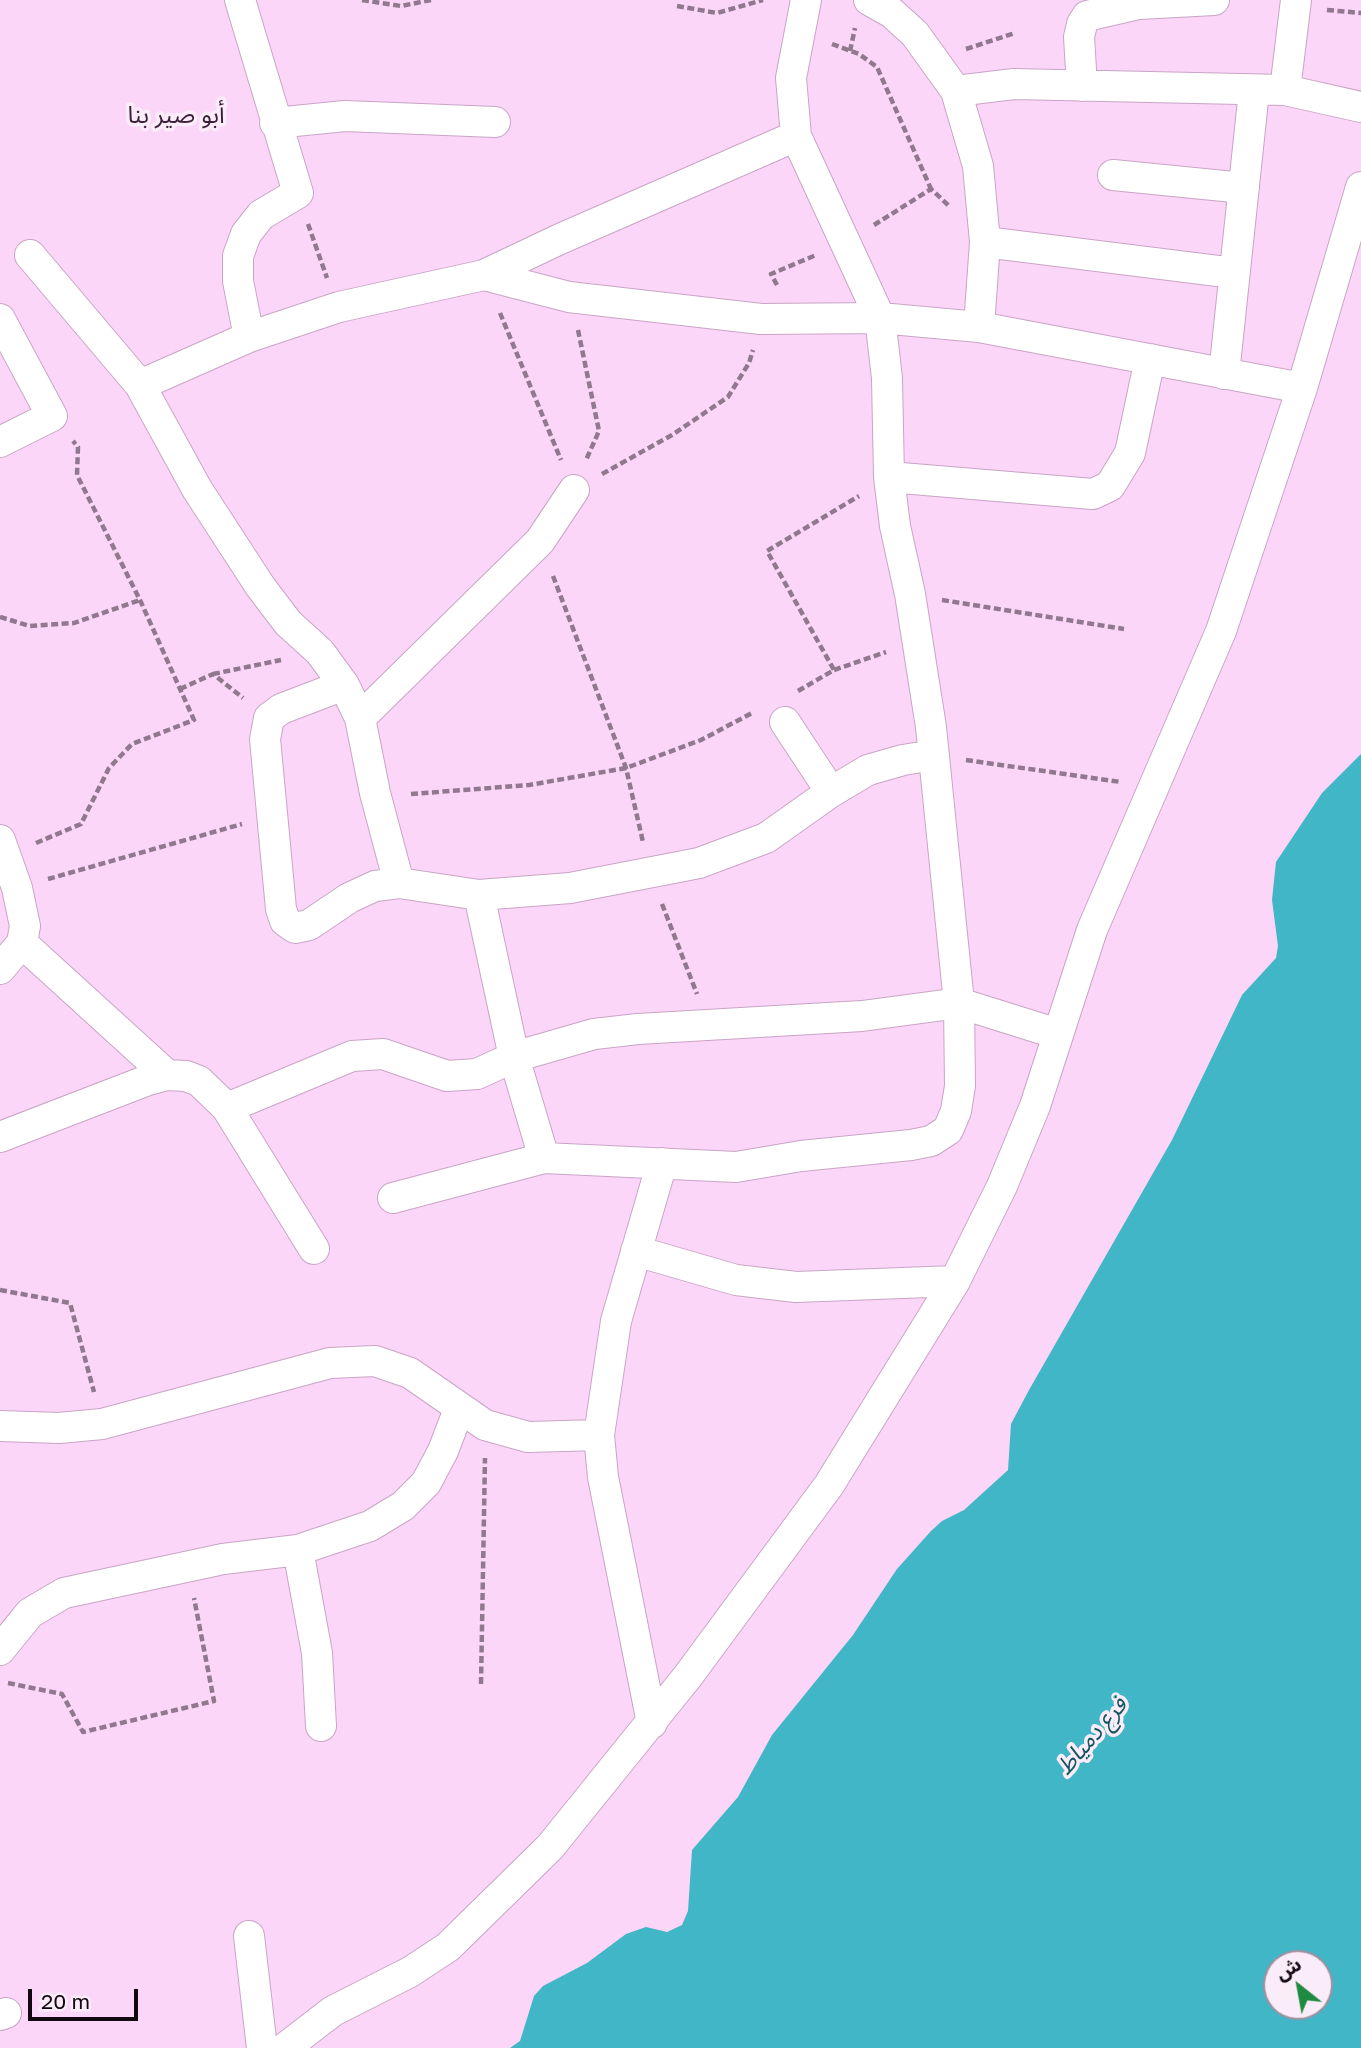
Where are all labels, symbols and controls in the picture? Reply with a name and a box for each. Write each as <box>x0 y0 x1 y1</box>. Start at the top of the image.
district label: أبو صير بنا <box>127 101 225 129</box>
water label: فرع دمياط <box>1051 1692 1133 1780</box>
north arrow <box>1263 1950 1333 2020</box>
text: ش <box>1271 1952 1305 1985</box>
scale bar <box>32 1974 142 2018</box>
text: 20 m <box>41 1988 90 2014</box>

